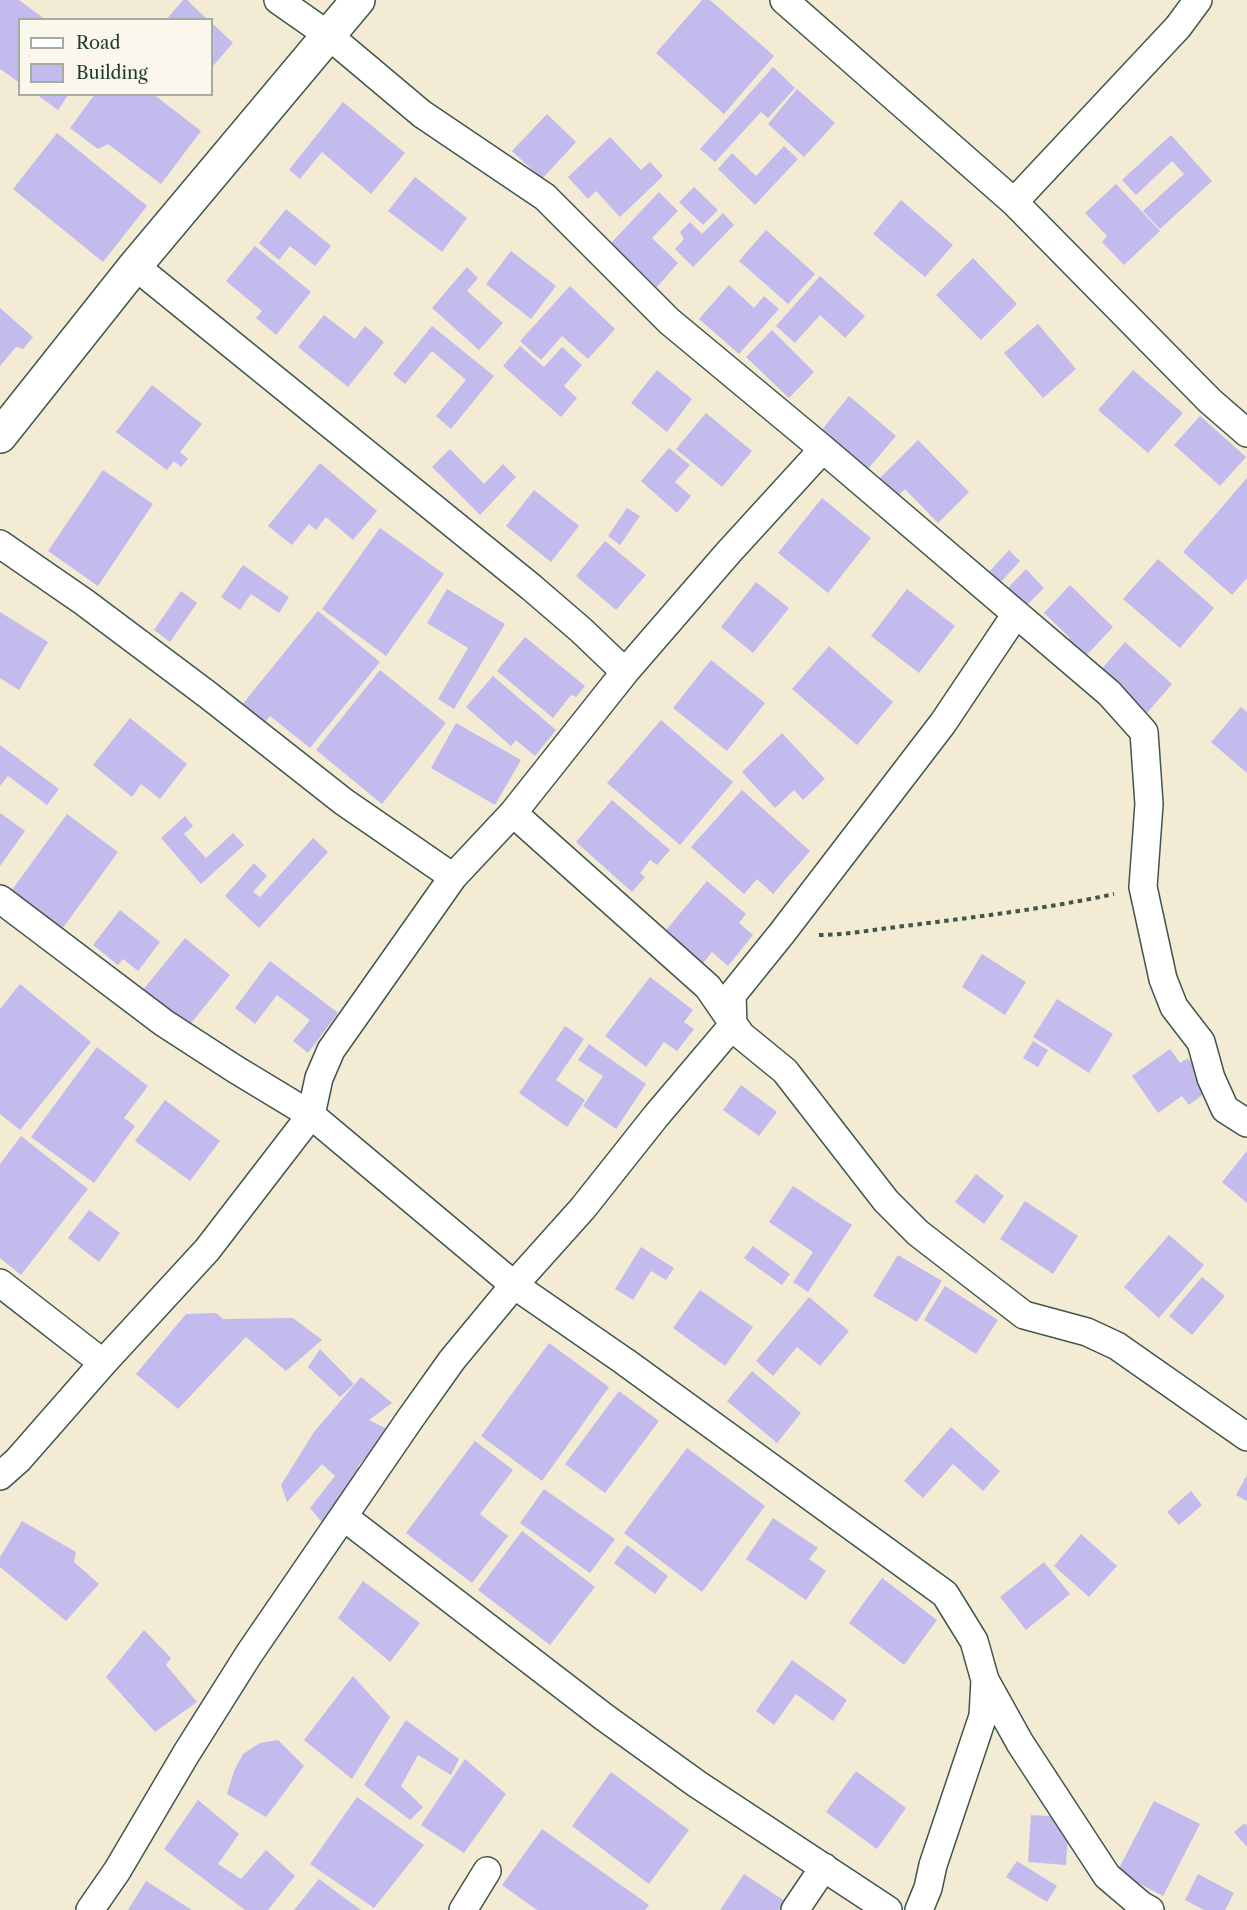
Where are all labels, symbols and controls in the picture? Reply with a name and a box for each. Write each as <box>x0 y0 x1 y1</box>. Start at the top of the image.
legend <box>18 18 213 96</box>
text: Road <box>76 32 121 54</box>
text: Building <box>76 62 148 84</box>

